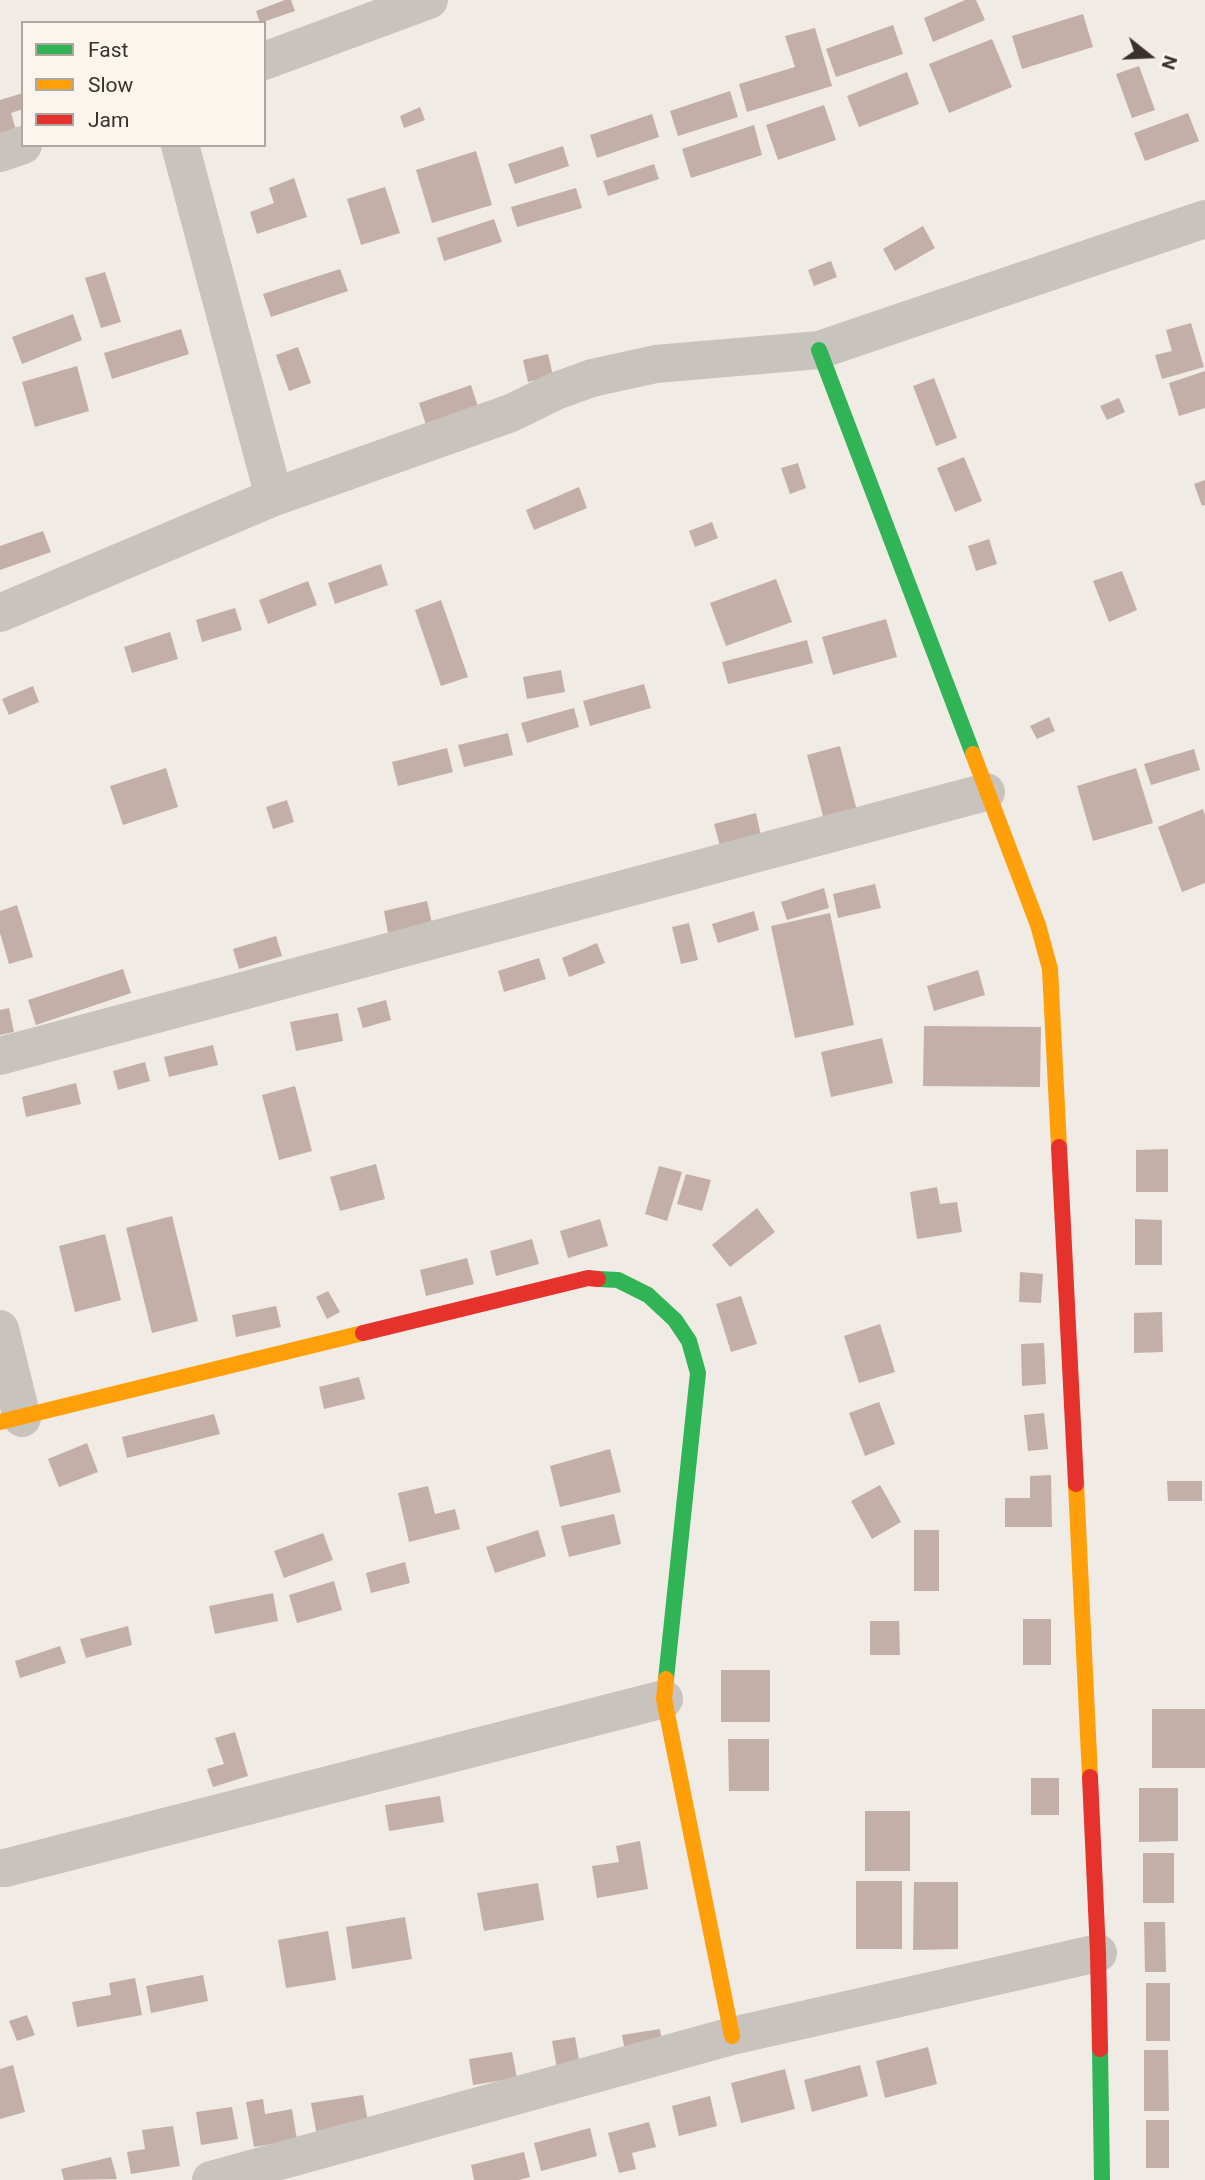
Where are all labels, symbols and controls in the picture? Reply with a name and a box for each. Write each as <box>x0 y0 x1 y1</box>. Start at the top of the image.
legend <box>21 21 266 147</box>
north arrow <box>1114 21 1184 91</box>
text: Fast <box>88 38 128 62</box>
text: N <box>1156 53 1182 73</box>
text: Slow <box>88 73 133 97</box>
text: Jam <box>88 108 129 132</box>

